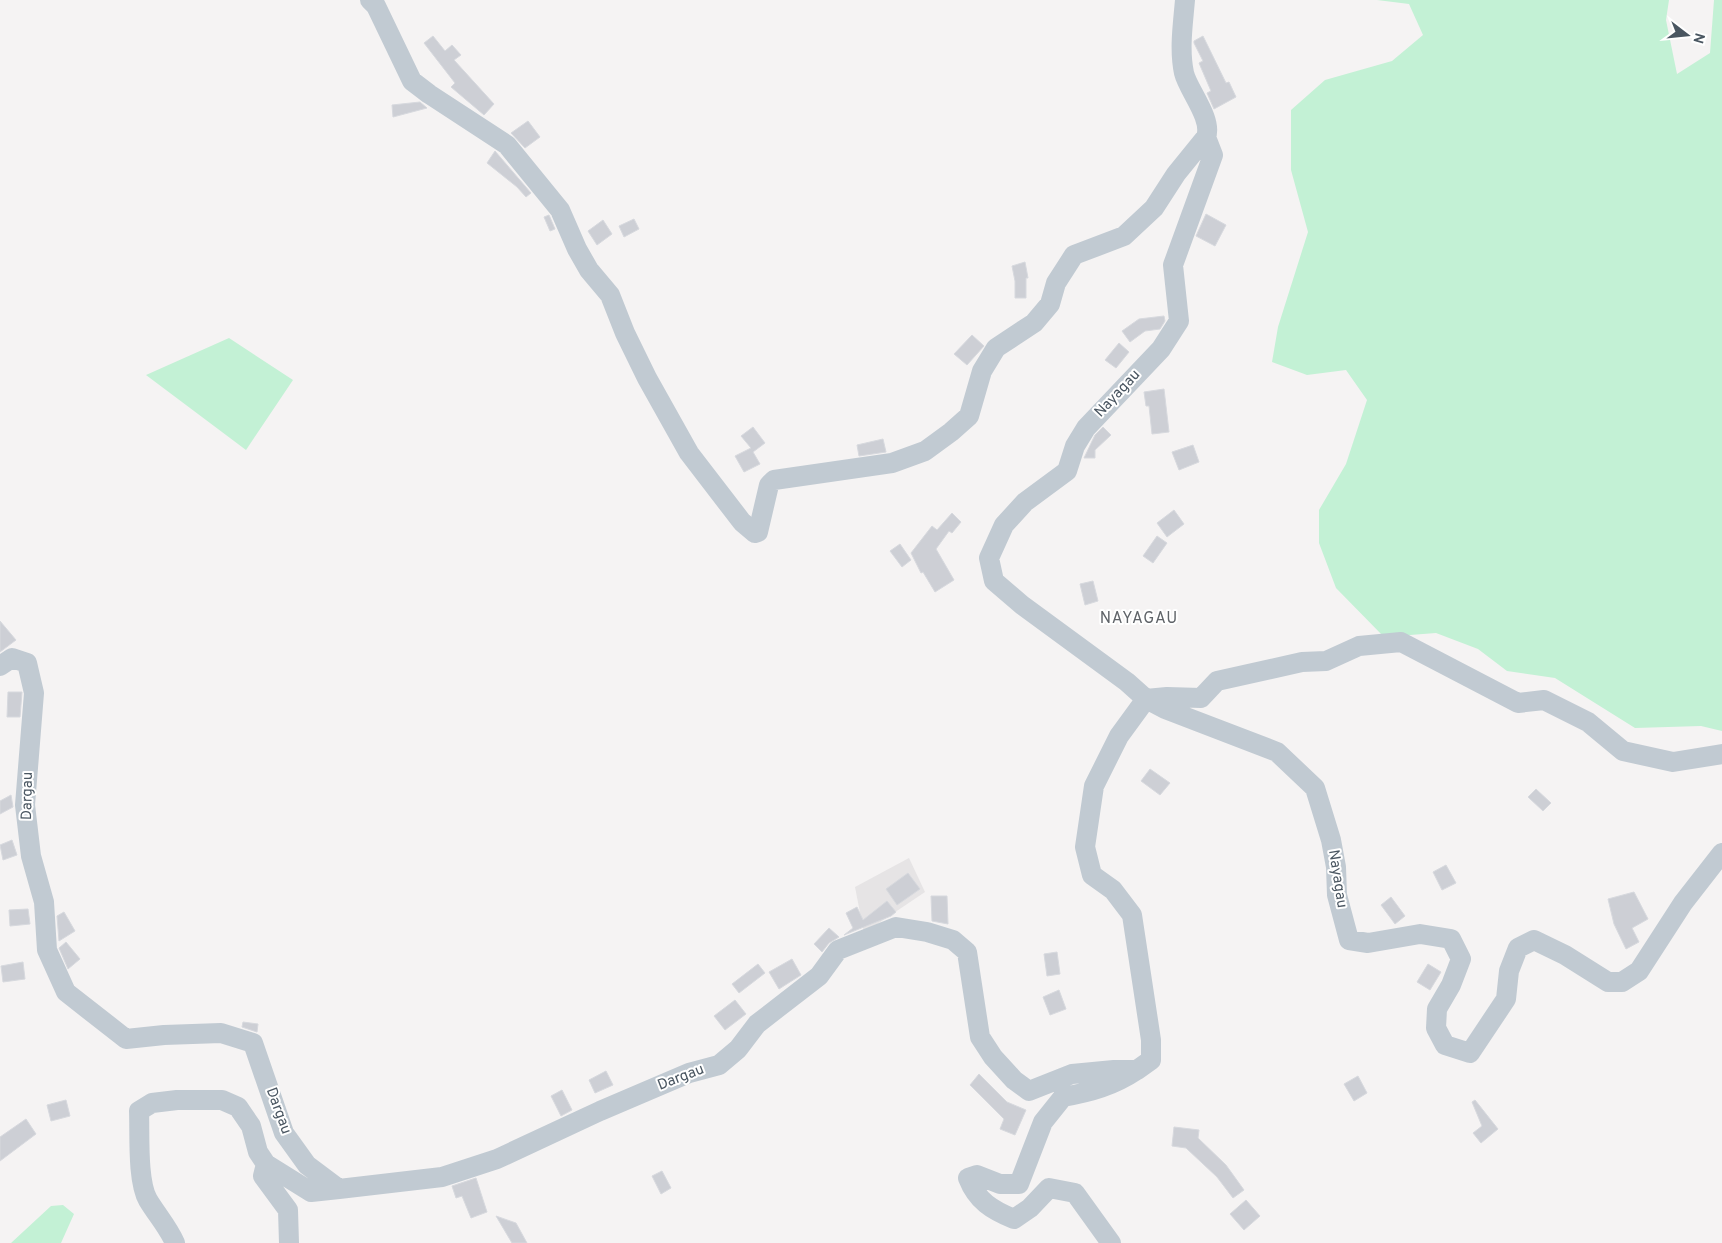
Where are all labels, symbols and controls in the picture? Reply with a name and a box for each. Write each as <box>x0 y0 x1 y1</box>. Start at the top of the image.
north arrow <box>1662 10 1712 60</box>
text: N <box>1688 31 1708 45</box>
street label: Nayagau <box>1091 366 1145 422</box>
district label: NAYAGAU <box>1100 609 1178 629</box>
street label: Dargau <box>18 772 38 820</box>
street label: Nayagau <box>1323 849 1351 909</box>
street label: Dargau <box>655 1060 707 1096</box>
street label: Dargau <box>261 1085 295 1137</box>

